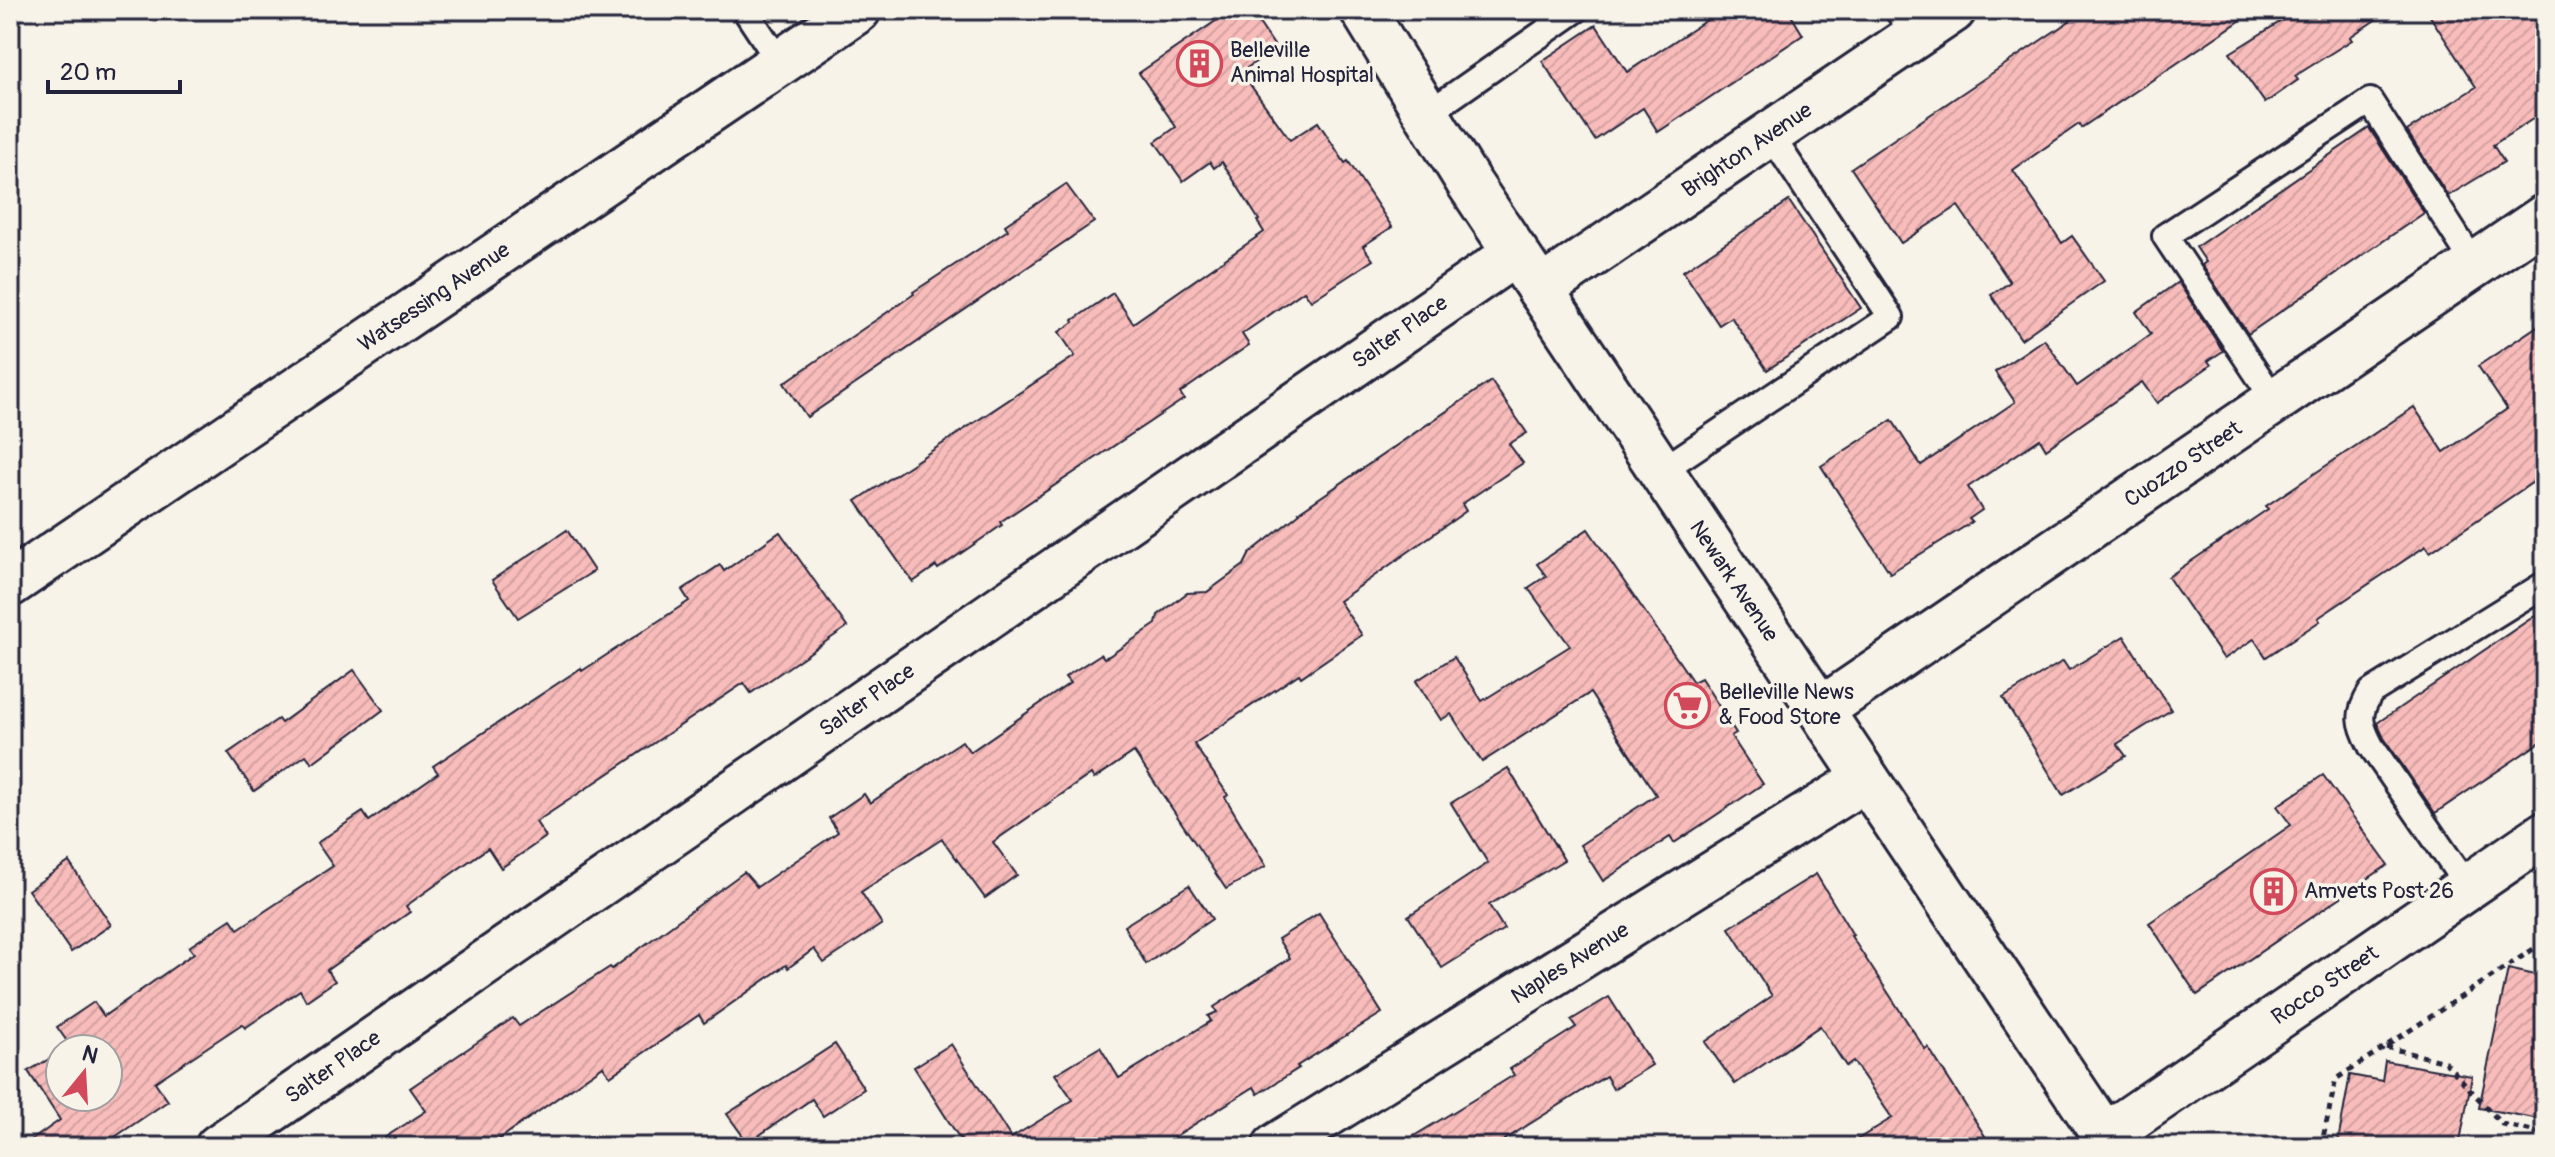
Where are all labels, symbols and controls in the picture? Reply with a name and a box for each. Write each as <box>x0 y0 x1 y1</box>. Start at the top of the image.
place label: Belleville Animal Hospital <box>1230 36 1374 89</box>
building icon: Belleville Animal Hospital <box>1175 39 1223 87</box>
scale bar <box>48 44 180 94</box>
text: 20 m <box>60 58 116 87</box>
street label: Brighton Avenue <box>1677 96 1818 204</box>
street label: Watsessing Avenue <box>353 236 515 358</box>
street label: Salter Place <box>1347 289 1453 375</box>
street label: Cuozzo Street <box>2119 414 2247 514</box>
street label: Newark Avenue <box>1683 515 1785 647</box>
street label: Salter Place <box>814 657 920 743</box>
place label: Belleville News & Food Store <box>1719 678 1854 731</box>
supermarket icon: Belleville News & Food Store <box>1664 681 1712 729</box>
building icon: Amvets Post 26 <box>2249 867 2297 915</box>
place label: Amvets Post 26 <box>2304 877 2454 905</box>
street label: Naples Avenue <box>1506 916 1634 1010</box>
street label: Rocco Street <box>2266 939 2384 1031</box>
street label: Salter Place <box>280 1024 386 1110</box>
north arrow <box>44 1033 124 1113</box>
text: N <box>78 1039 101 1071</box>

